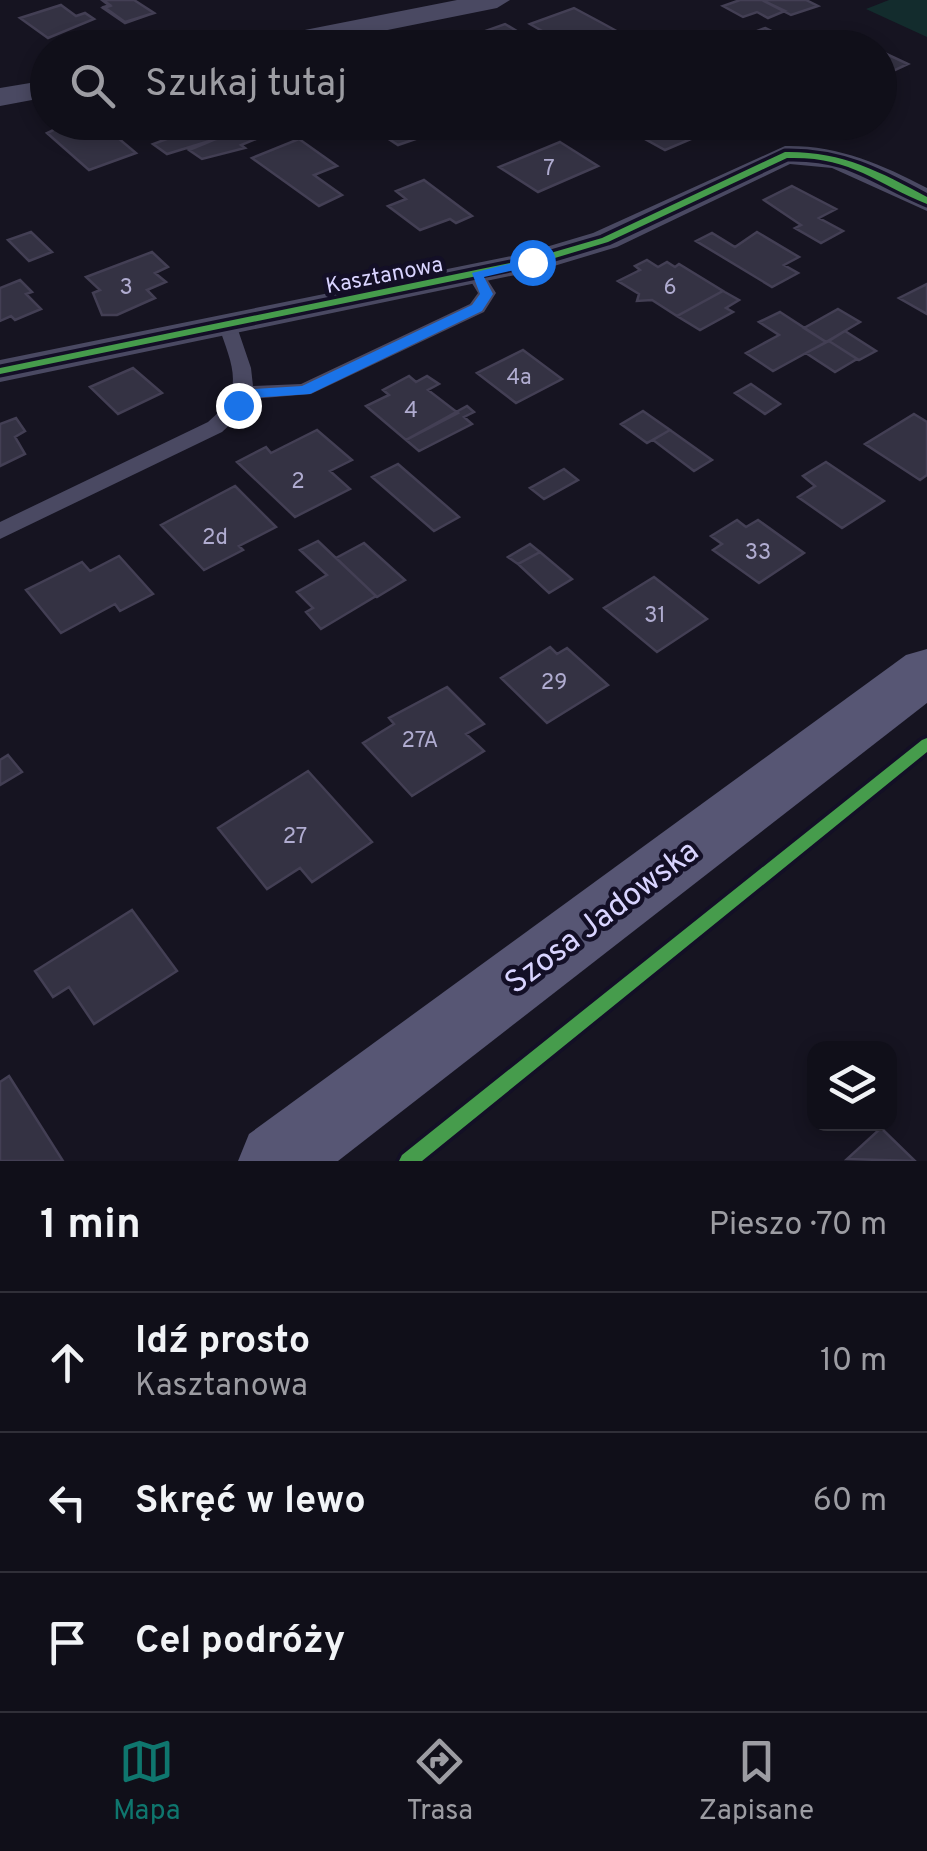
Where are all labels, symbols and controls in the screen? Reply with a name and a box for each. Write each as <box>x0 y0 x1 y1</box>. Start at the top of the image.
search box <box>30 30 897 140</box>
icon: search <box>65 58 120 113</box>
text: Szukaj tutaj <box>145 61 347 110</box>
house number: 7 <box>543 156 555 183</box>
route start <box>510 240 556 286</box>
street label: Kasztanowa <box>324 252 445 301</box>
house number: 3 <box>119 275 133 302</box>
house number: 6 <box>663 275 677 302</box>
house number: 4a <box>506 365 532 392</box>
route end <box>216 383 262 429</box>
house number: 4 <box>404 398 418 425</box>
house number: 2 <box>291 469 305 496</box>
house number: 2d <box>202 525 228 552</box>
house number: 33 <box>745 540 771 567</box>
house number: 31 <box>644 603 666 630</box>
house number: 29 <box>541 670 567 697</box>
house number: 27A <box>401 728 439 755</box>
house number: 27 <box>283 824 307 851</box>
street label: Szosa Jadowska <box>498 832 708 1004</box>
map controls <box>807 1041 897 1131</box>
button: layers <box>807 1041 897 1131</box>
text: 1 min <box>40 1200 141 1253</box>
text: Pieszo · 70 m <box>709 1206 887 1246</box>
text: Idź prosto <box>135 1318 310 1367</box>
icon: ahead <box>40 1335 95 1390</box>
text: 10 m <box>820 1342 887 1382</box>
text: Kasztanowa <box>135 1367 308 1407</box>
icon: left <box>40 1475 95 1530</box>
text: Skręć w lewo <box>135 1478 366 1527</box>
text: 60 m <box>813 1482 887 1522</box>
icon: arrive <box>40 1615 95 1670</box>
text: Cel podróży <box>135 1618 345 1667</box>
tab: Mapa <box>113 1734 181 1830</box>
tab: Trasa <box>406 1734 473 1830</box>
tab: Zapisane <box>699 1734 814 1830</box>

